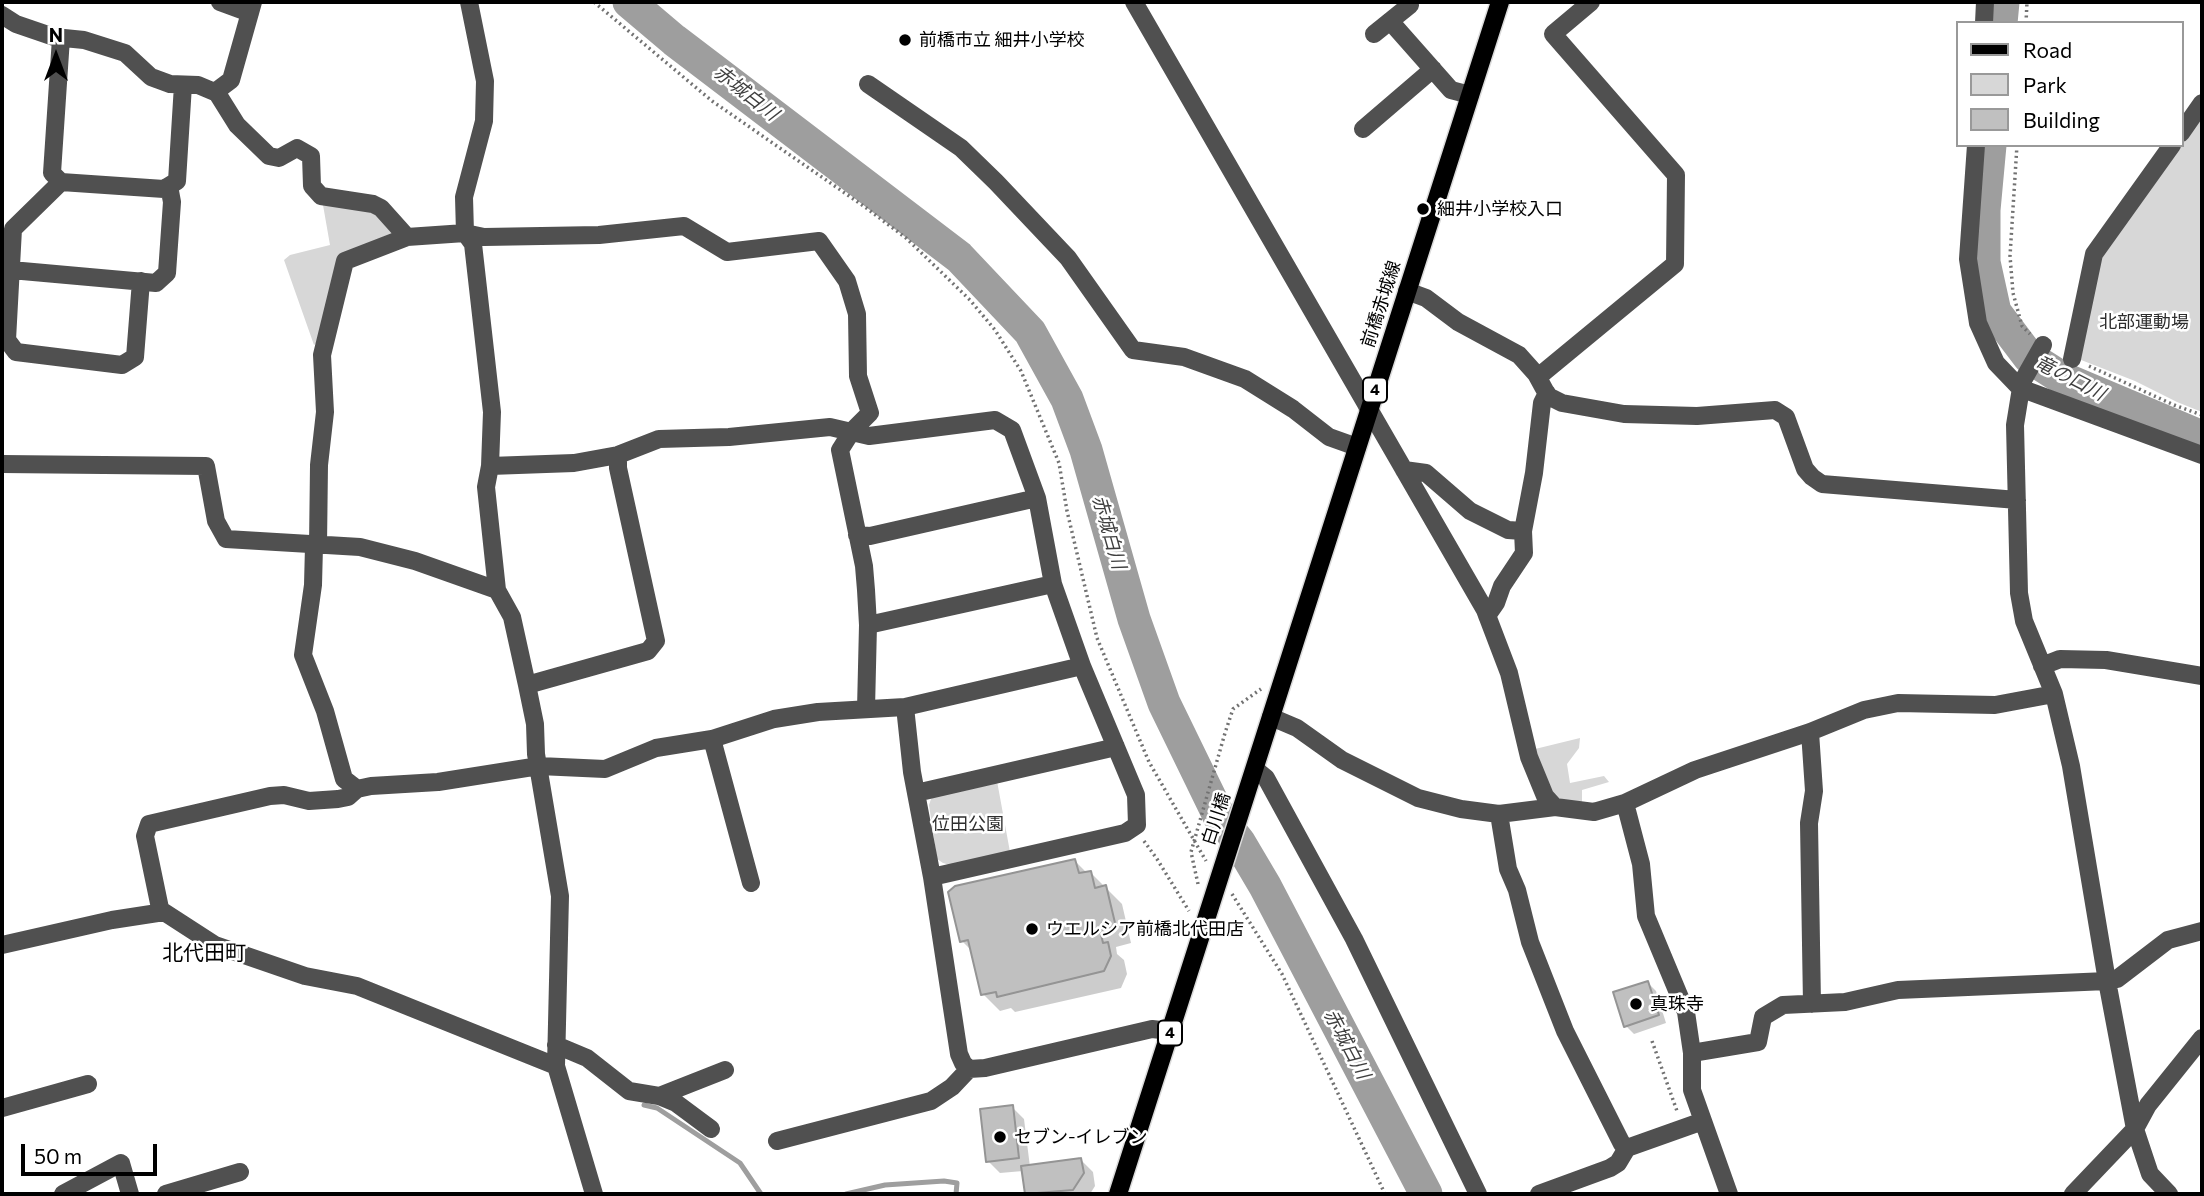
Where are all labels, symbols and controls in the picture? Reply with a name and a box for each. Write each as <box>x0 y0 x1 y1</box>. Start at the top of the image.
north arrow <box>21 21 91 91</box>
legend <box>1955 21 2183 147</box>
text: N <box>49 23 63 46</box>
place label: 前橋市立 細井小学校 <box>919 29 1084 51</box>
marker: 前橋市立 細井小学校 <box>897 32 913 48</box>
text: Road <box>2023 37 2072 62</box>
water label: 赤城白川 <box>709 61 783 125</box>
text: Park <box>2023 72 2067 97</box>
text: Building <box>2023 107 2100 132</box>
place label: 細井小学校入口 <box>1437 198 1563 220</box>
marker: 細井小学校入口 <box>1415 201 1431 217</box>
street label: 前橋赤城線 <box>1357 258 1405 350</box>
park label: 北部運動場 <box>2099 311 2189 333</box>
water label: 竜の口川 <box>2031 351 2109 405</box>
road number: 4 <box>1363 378 1387 402</box>
water label: 赤城白川 <box>1088 492 1130 572</box>
street label: 白川橋 <box>1197 790 1235 848</box>
park label: 位田公園 <box>932 813 1004 835</box>
place label: ウエルシア前橋北代田店 <box>1046 918 1244 940</box>
marker: ウエルシア前橋北代田店 <box>1024 921 1040 937</box>
district label: 北代田町 <box>162 940 246 966</box>
place label: 真珠寺 <box>1650 993 1704 1015</box>
marker: 真珠寺 <box>1628 996 1644 1012</box>
water label: 赤城白川 <box>1319 1005 1375 1083</box>
road number: 4 <box>1158 1021 1182 1046</box>
place label: セブン-イレブン <box>1014 1126 1148 1148</box>
marker: セブン-イレブン <box>992 1129 1008 1145</box>
scale bar <box>24 1130 161 1174</box>
text: 50 m <box>34 1143 82 1168</box>

